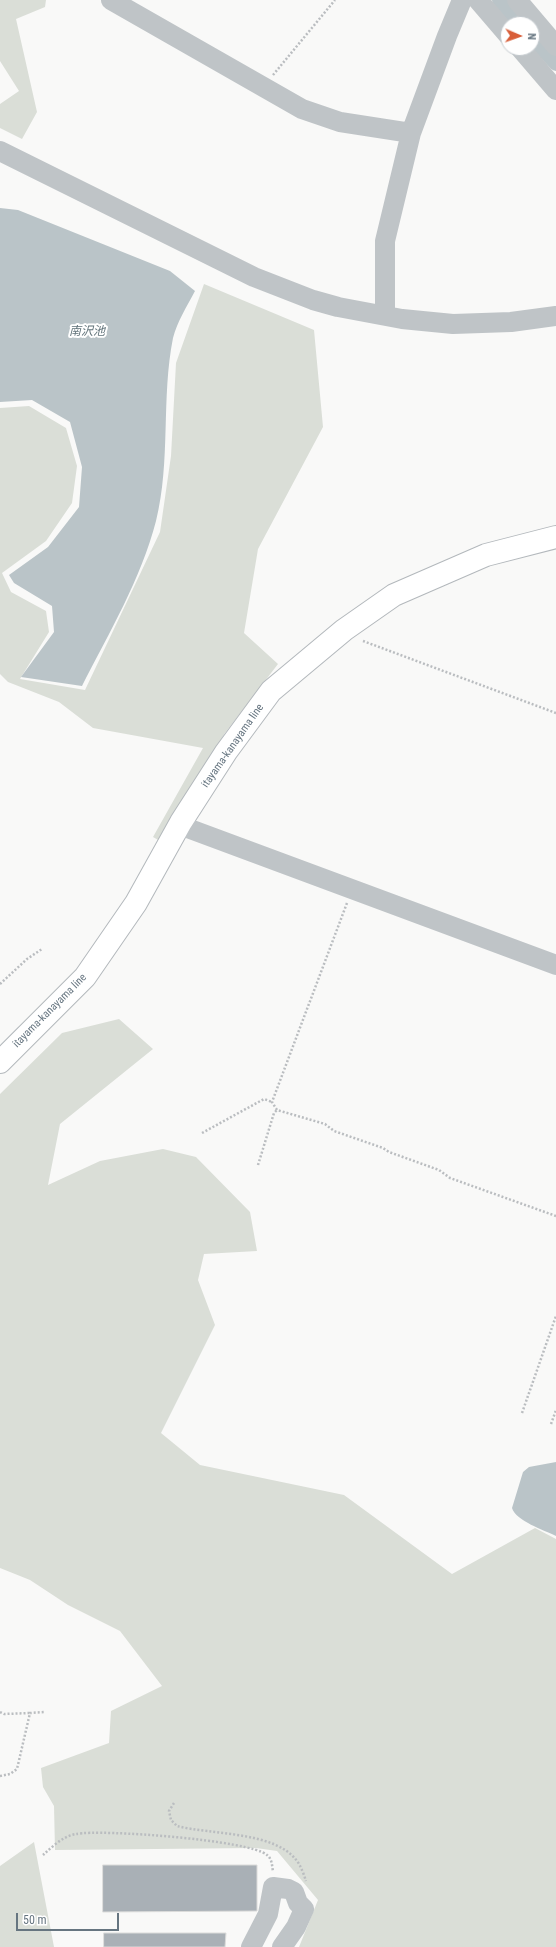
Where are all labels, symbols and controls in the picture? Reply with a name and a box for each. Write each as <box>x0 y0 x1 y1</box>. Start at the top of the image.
north arrow <box>500 16 540 56</box>
text: N <box>525 33 538 40</box>
water label: 南沢池 <box>69 325 105 339</box>
street label: itayama-kanayama line <box>199 702 267 790</box>
street label: itayama-kanayama line <box>10 971 90 1051</box>
scale bar <box>18 1905 121 1931</box>
text: 50 m <box>23 1913 47 1927</box>

